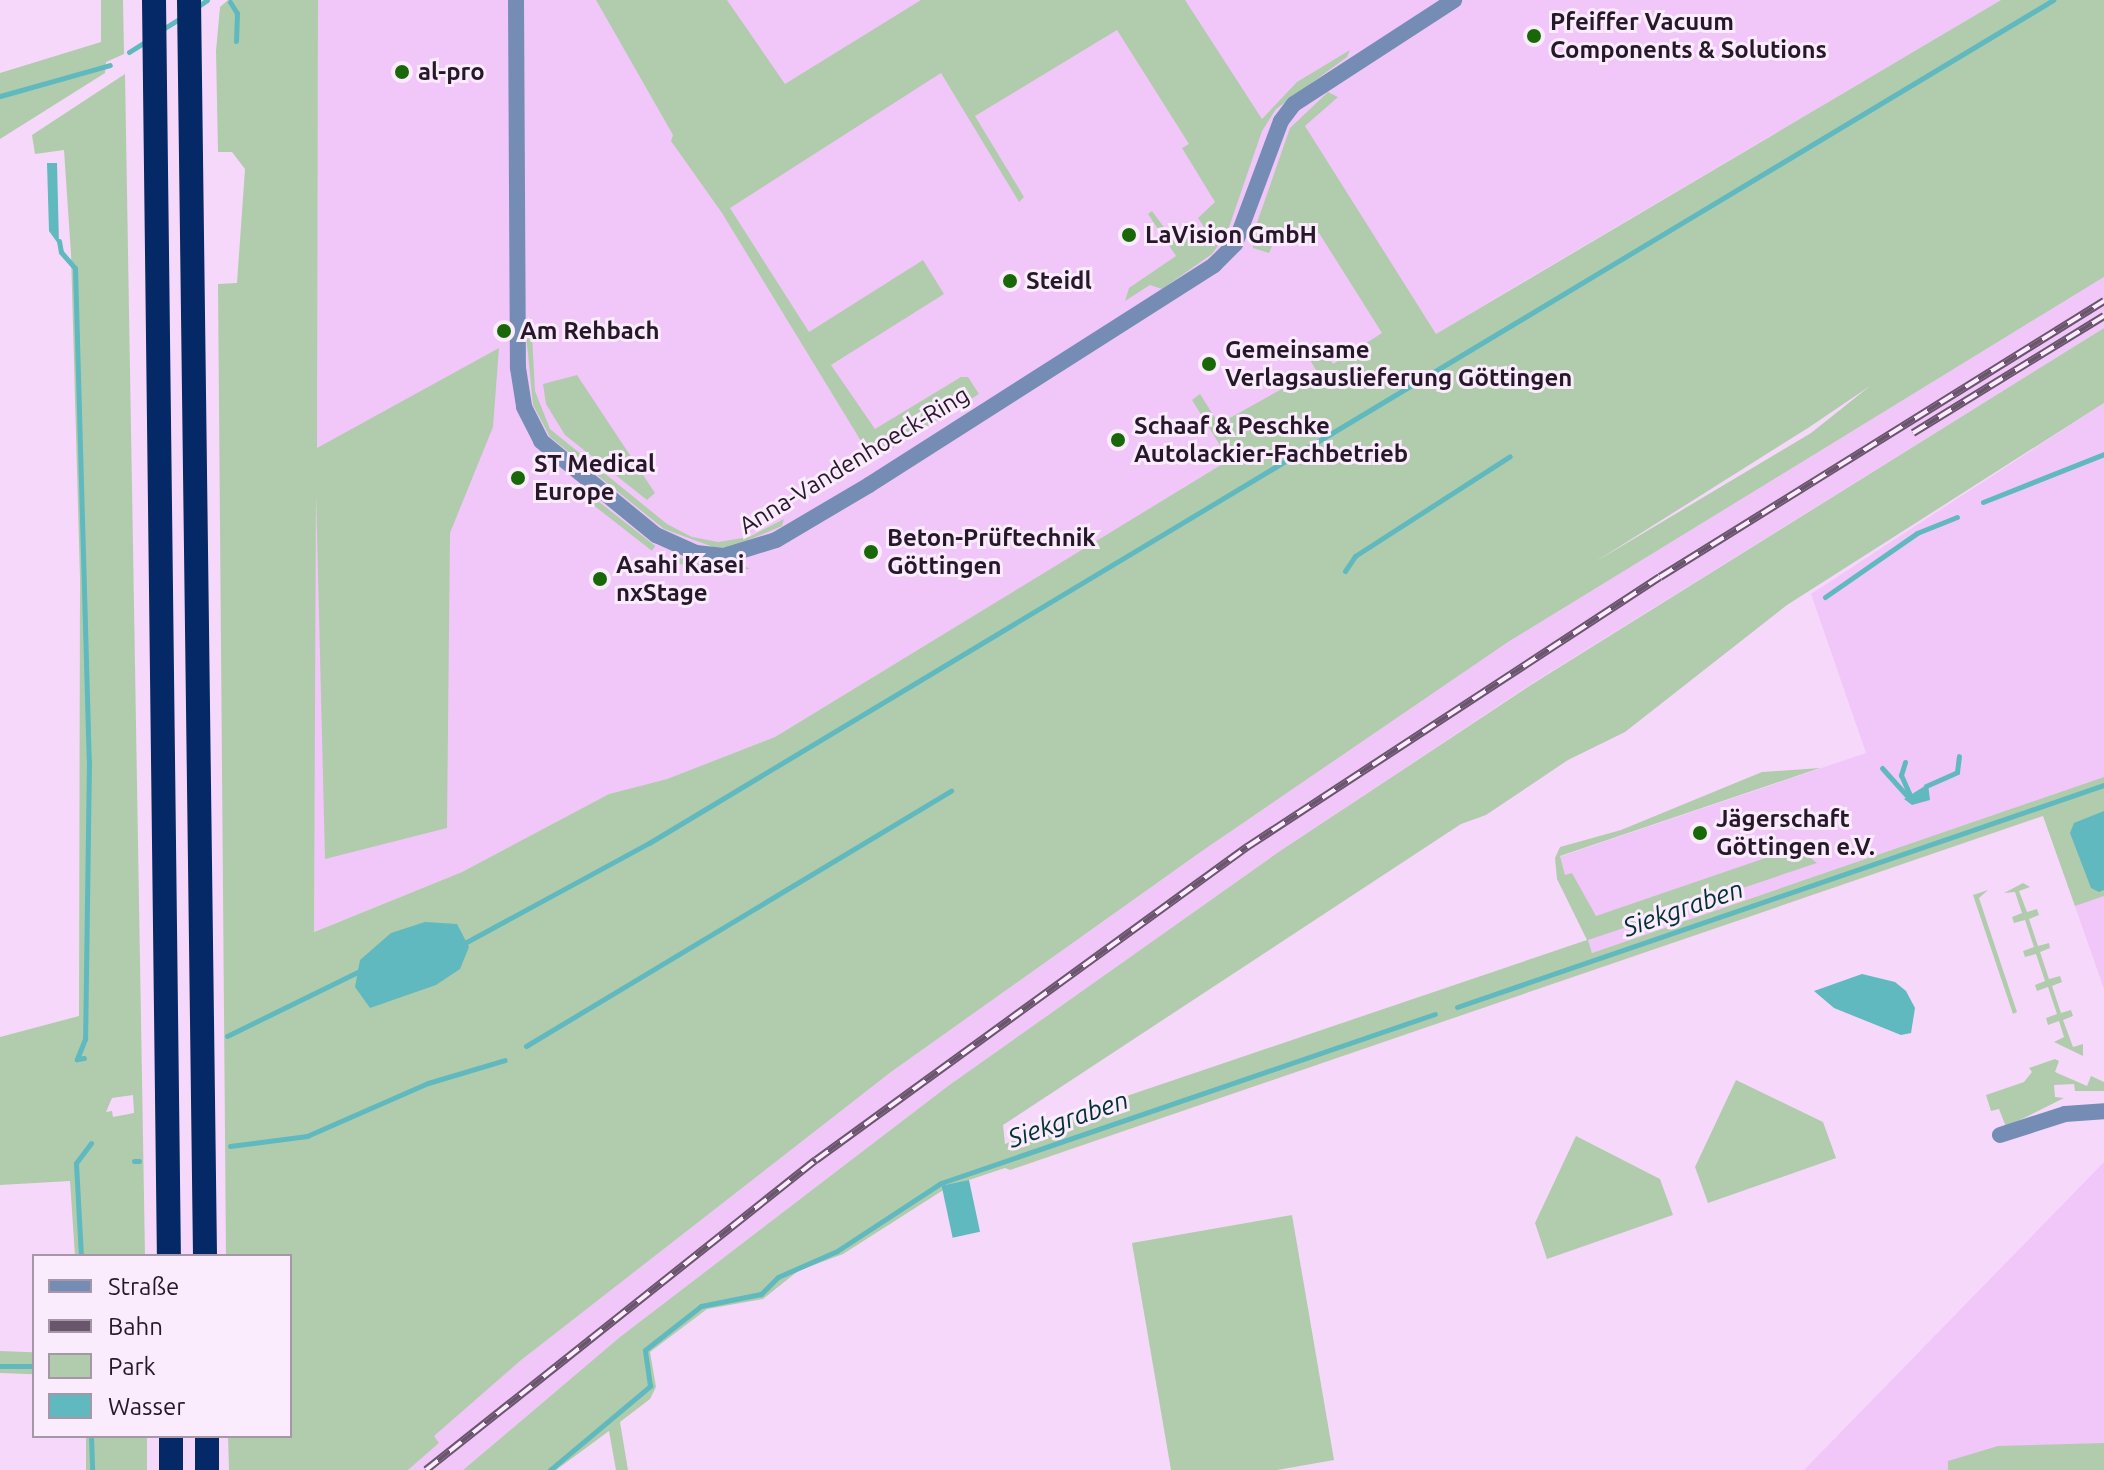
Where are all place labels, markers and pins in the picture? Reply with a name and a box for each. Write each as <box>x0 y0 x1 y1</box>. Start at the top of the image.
place label: Pfeiffer Vacuum Components & Solutions <box>1550 8 1827 64</box>
marker: Pfeiffer Vacuum Components & Solutions <box>1525 27 1543 45</box>
place label: al-pro <box>418 58 485 86</box>
marker: al-pro <box>393 63 411 81</box>
place label: LaVision GmbH <box>1145 221 1317 249</box>
marker: LaVision GmbH <box>1120 226 1138 244</box>
place label: Steidl <box>1026 267 1092 295</box>
marker: Steidl <box>1001 272 1019 290</box>
place label: Am Rehbach <box>520 317 660 345</box>
marker: Am Rehbach <box>495 322 513 340</box>
place label: Gemeinsame Verlagsauslieferung Göttingen <box>1225 336 1572 392</box>
marker: Gemeinsame Verlagsauslieferung Göttingen <box>1200 355 1218 373</box>
place label: Schaaf & Peschke Autolackier-Fachbetrieb <box>1134 412 1408 468</box>
marker: Schaaf & Peschke Autolackier-Fachbetrieb <box>1109 431 1127 449</box>
place label: ST Medical Europe <box>534 450 655 506</box>
marker: ST Medical Europe <box>509 469 527 487</box>
place label: Beton-Prüftechnik Göttingen <box>887 524 1096 580</box>
marker: Beton-Prüftechnik Göttingen <box>862 543 880 561</box>
place label: Asahi Kasei nxStage <box>616 551 745 607</box>
marker: Asahi Kasei nxStage <box>591 570 609 588</box>
place label: Jägerschaft Göttingen e.V. <box>1716 805 1875 861</box>
marker: Jägerschaft Göttingen e.V. <box>1691 824 1709 842</box>

